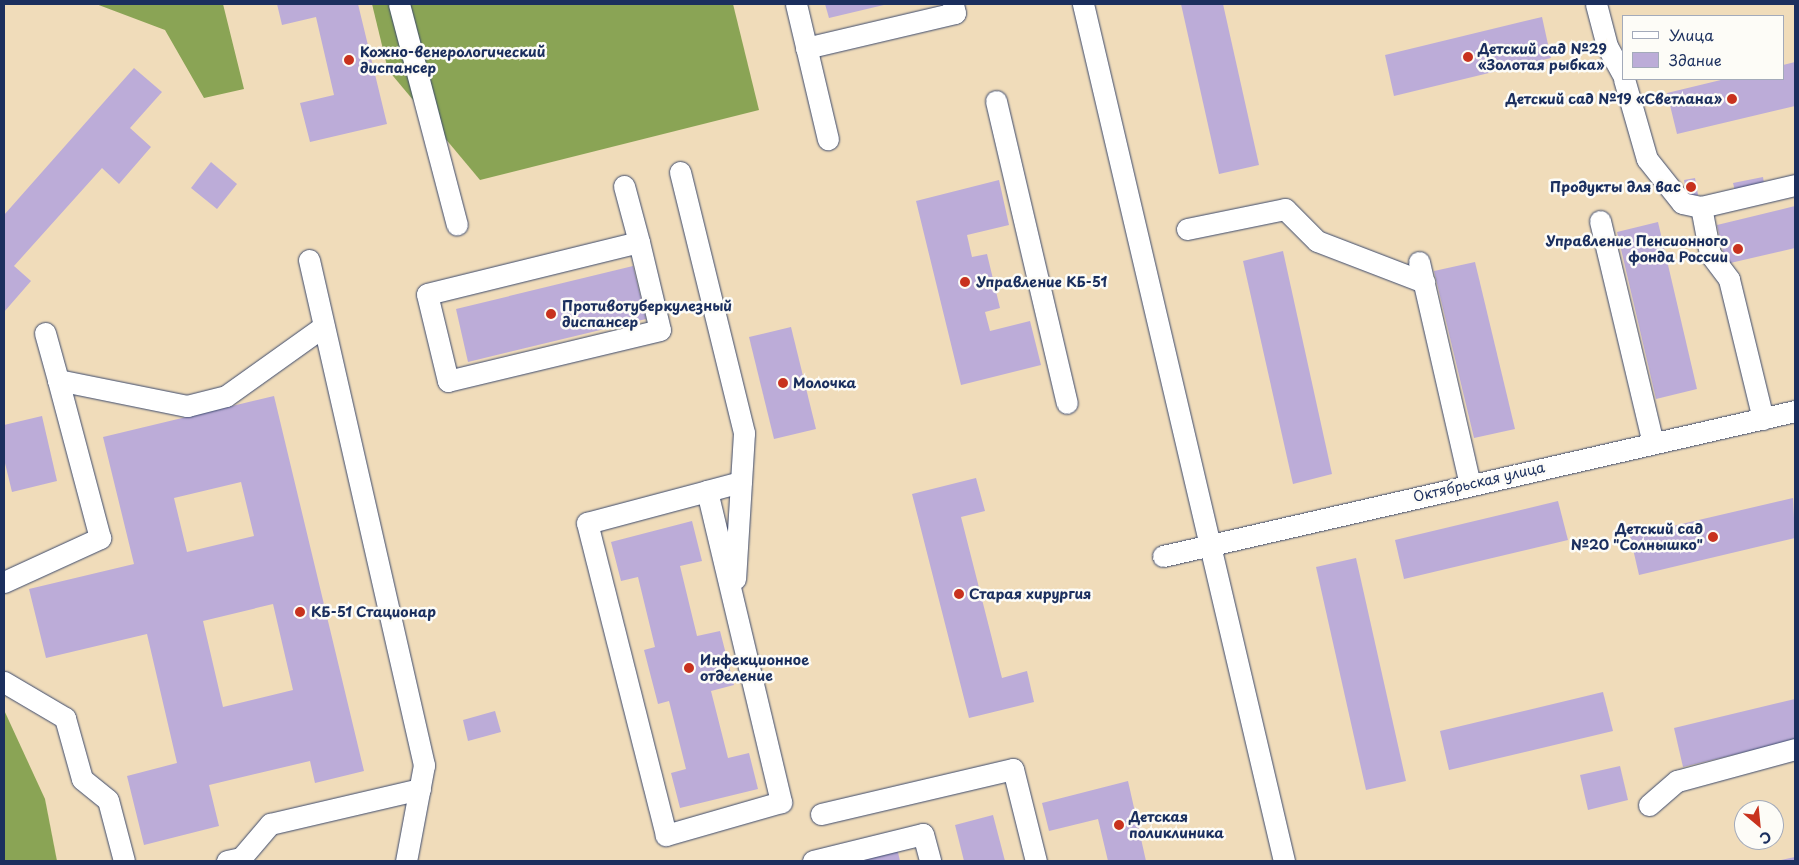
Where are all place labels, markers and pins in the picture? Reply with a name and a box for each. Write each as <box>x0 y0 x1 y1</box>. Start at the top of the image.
place label: Детский сад №29 «Золотая рыбка» <box>1478 41 1608 74</box>
place label: Кожно-венерологический диспансер <box>360 44 545 76</box>
marker: Детский сад №29 «Золотая рыбка» <box>1462 51 1474 63</box>
marker: Кожно-венерологический диспансер <box>342 53 356 67</box>
place label: Детский сад №19 «Светлана» <box>1505 91 1722 107</box>
marker: Детский сад №19 «Светлана» <box>1726 93 1738 105</box>
place label: Продукты для вас <box>1550 179 1681 195</box>
marker: Продукты для вас <box>1685 181 1697 193</box>
place label: Управление Пенсионного фонда России <box>1545 233 1728 266</box>
marker: Управление Пенсионного фонда России <box>1732 243 1744 255</box>
place label: Управление КБ-51 <box>976 274 1108 290</box>
marker: Управление КБ-51 <box>958 275 972 289</box>
place label: Противотуберкулезный диспансер <box>562 298 732 331</box>
marker: Противотуберкулезный диспансер <box>544 307 558 321</box>
place label: Молочка <box>793 375 856 391</box>
marker: Молочка <box>777 377 789 389</box>
place label: Детский сад №20 "Солнышко" <box>1570 521 1703 554</box>
marker: Детский сад №20 "Солнышко" <box>1707 531 1719 543</box>
place label: Старая хирургия <box>969 586 1091 602</box>
marker: Старая хирургия <box>953 588 965 600</box>
place label: КБ-51 Стационар <box>311 604 437 620</box>
marker: КБ-51 Стационар <box>293 605 307 619</box>
place label: Инфекционное отделение <box>700 652 809 684</box>
marker: Инфекционное отделение <box>682 661 696 675</box>
place label: Детская поликлиника <box>1129 809 1224 842</box>
marker: Детская поликлиника <box>1113 819 1125 831</box>

